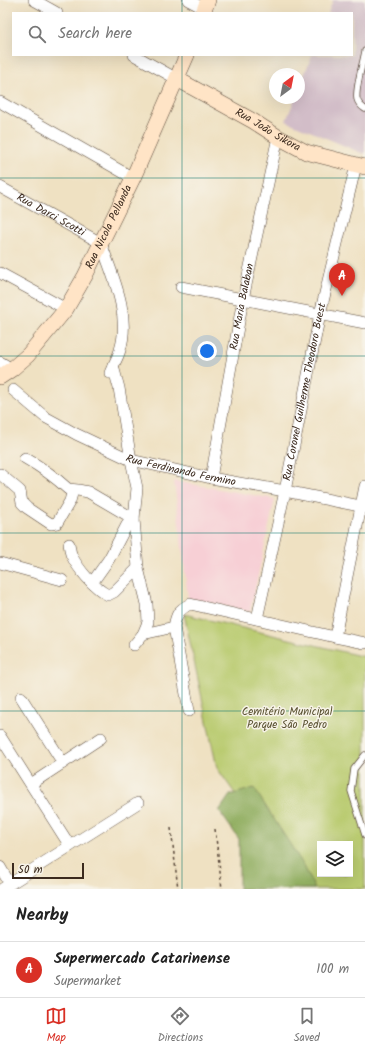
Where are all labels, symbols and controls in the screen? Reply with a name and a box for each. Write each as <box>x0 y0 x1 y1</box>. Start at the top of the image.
search box <box>12 12 353 56</box>
text: Search here <box>58 22 132 46</box>
icon: search <box>26 23 48 45</box>
north arrow <box>269 68 305 104</box>
street label: Rua João Sikora <box>231 104 304 156</box>
street label: Rua Nicola Pellanda <box>81 182 137 272</box>
street label: Rua Darci Scotti <box>13 189 89 242</box>
street label: Rua Maria Balaban <box>225 262 259 352</box>
pin: A <box>329 263 355 296</box>
street label: Rua Coronel Guilherme Theodoro Buest <box>278 300 332 482</box>
your location <box>197 341 217 361</box>
street label: Rua Ferdinando Fermino <box>122 450 237 491</box>
park label: Cemitério Municipal Parque São Pedro <box>242 703 333 734</box>
map controls <box>317 841 353 877</box>
button: layers <box>317 841 353 877</box>
scale bar <box>12 861 84 880</box>
text: 50 m <box>18 861 43 879</box>
text: Nearby <box>16 902 68 929</box>
text: Supermercado Catarinense <box>54 947 230 971</box>
text: A <box>25 959 33 980</box>
text: 100 m <box>316 959 349 980</box>
text: Supermarket <box>54 971 121 992</box>
tab: Map <box>45 1005 67 1047</box>
tab: Directions <box>158 1005 203 1047</box>
tab: Saved <box>294 1005 320 1047</box>

